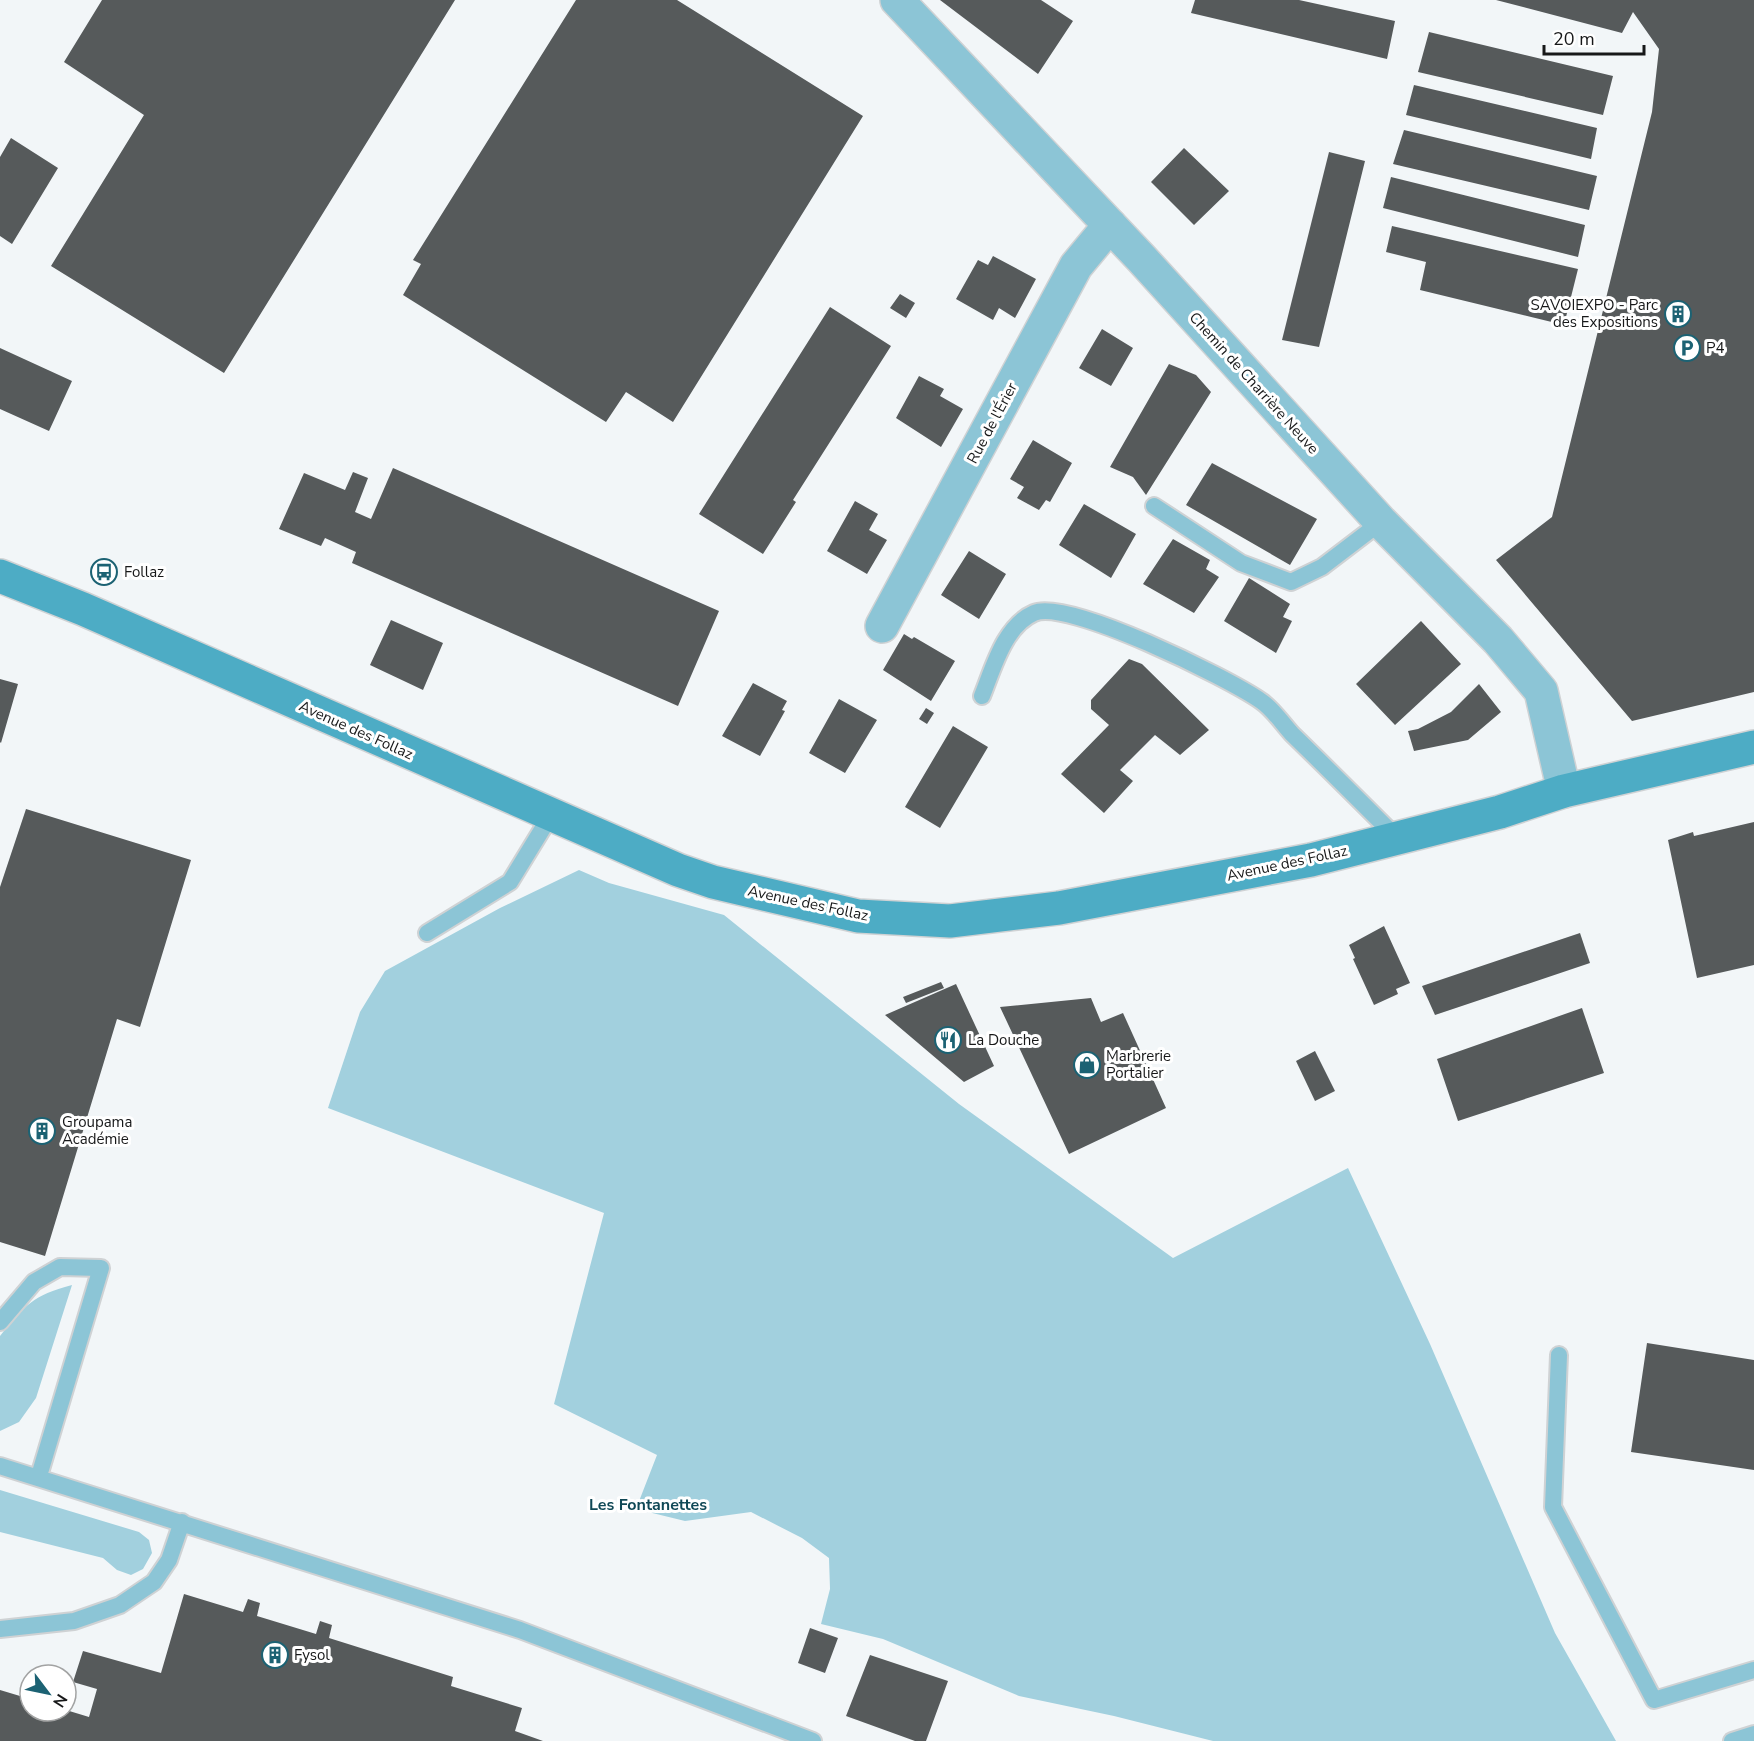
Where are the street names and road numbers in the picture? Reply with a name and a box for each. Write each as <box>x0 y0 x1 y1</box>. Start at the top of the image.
street label: Chemin de Charrière Neuve <box>1185 308 1323 458</box>
street label: Rue de l'Érier <box>962 378 1022 467</box>
street label: Avenue des Follaz <box>296 696 416 764</box>
street label: Avenue des Follaz <box>1225 840 1349 886</box>
street label: Avenue des Follaz <box>746 880 870 926</box>

